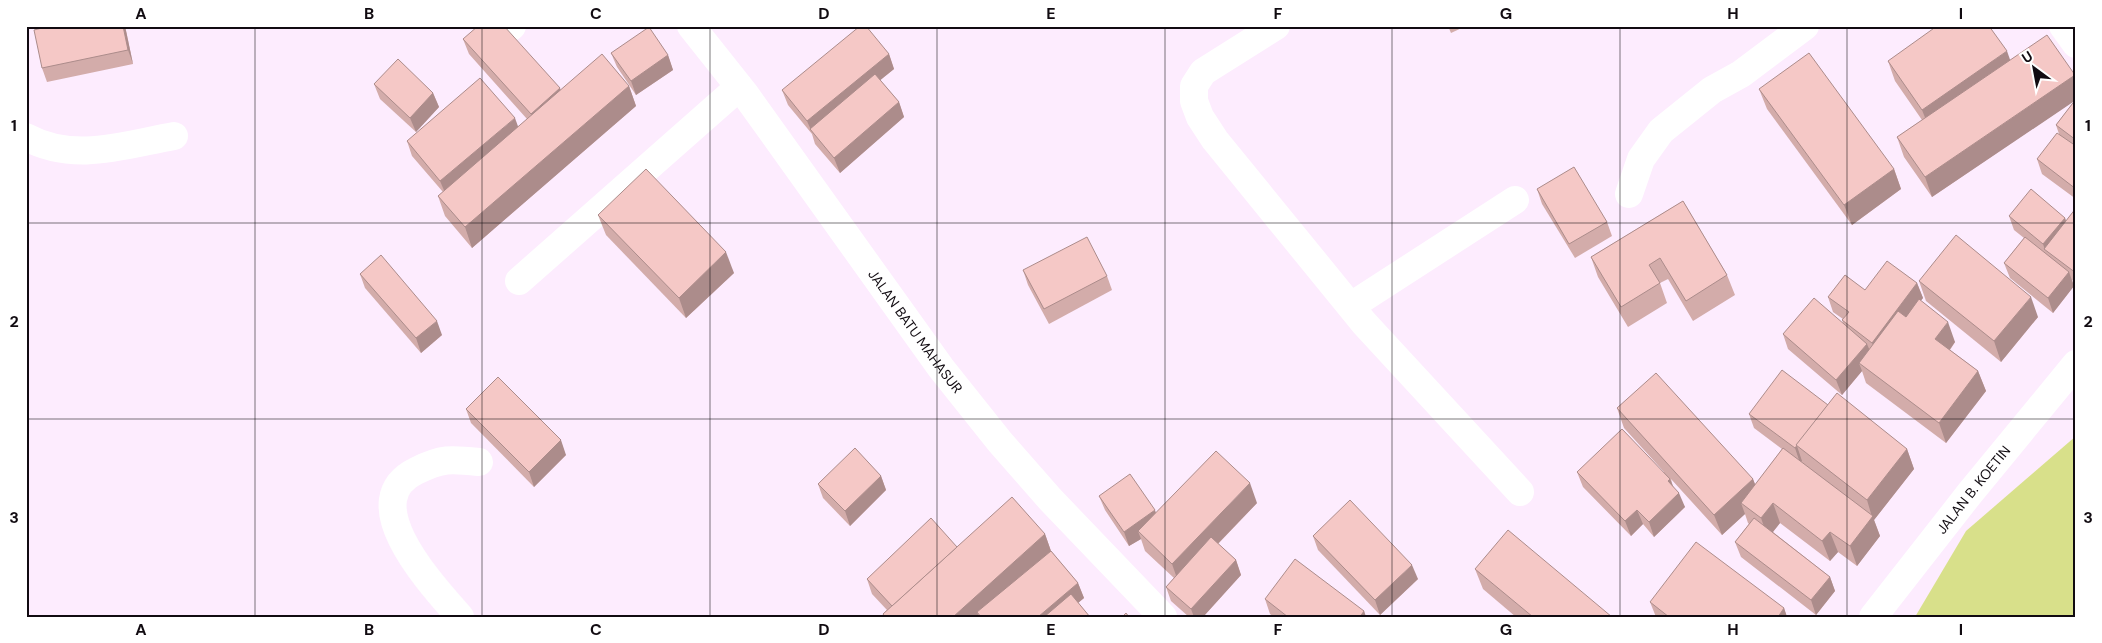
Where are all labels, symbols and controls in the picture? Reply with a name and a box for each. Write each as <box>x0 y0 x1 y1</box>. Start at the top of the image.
text: A <box>135 3 147 24</box>
text: B <box>364 3 374 24</box>
text: C <box>590 3 602 24</box>
text: D <box>818 3 830 24</box>
text: E <box>1046 3 1056 24</box>
text: F <box>1274 3 1283 24</box>
text: G <box>1500 3 1512 24</box>
text: H <box>1727 3 1739 24</box>
text: I <box>1959 3 1963 24</box>
north arrow <box>2010 42 2060 92</box>
text: U <box>2018 47 2036 67</box>
text: 1 <box>11 115 17 136</box>
text: 1 <box>2085 115 2091 136</box>
street label: JALAN BATU MAHASUR <box>864 266 967 397</box>
text: 2 <box>9 311 19 332</box>
text: 2 <box>2083 311 2093 332</box>
street label: JALAN B. KOETIN <box>1932 442 2014 538</box>
text: 3 <box>9 507 19 528</box>
text: 3 <box>2083 507 2093 528</box>
text: A <box>135 619 147 640</box>
text: B <box>364 619 374 640</box>
text: C <box>590 619 602 640</box>
text: D <box>818 619 830 640</box>
text: E <box>1046 619 1056 640</box>
text: F <box>1274 619 1283 640</box>
text: G <box>1500 619 1512 640</box>
text: H <box>1727 619 1739 640</box>
text: I <box>1959 619 1963 640</box>

